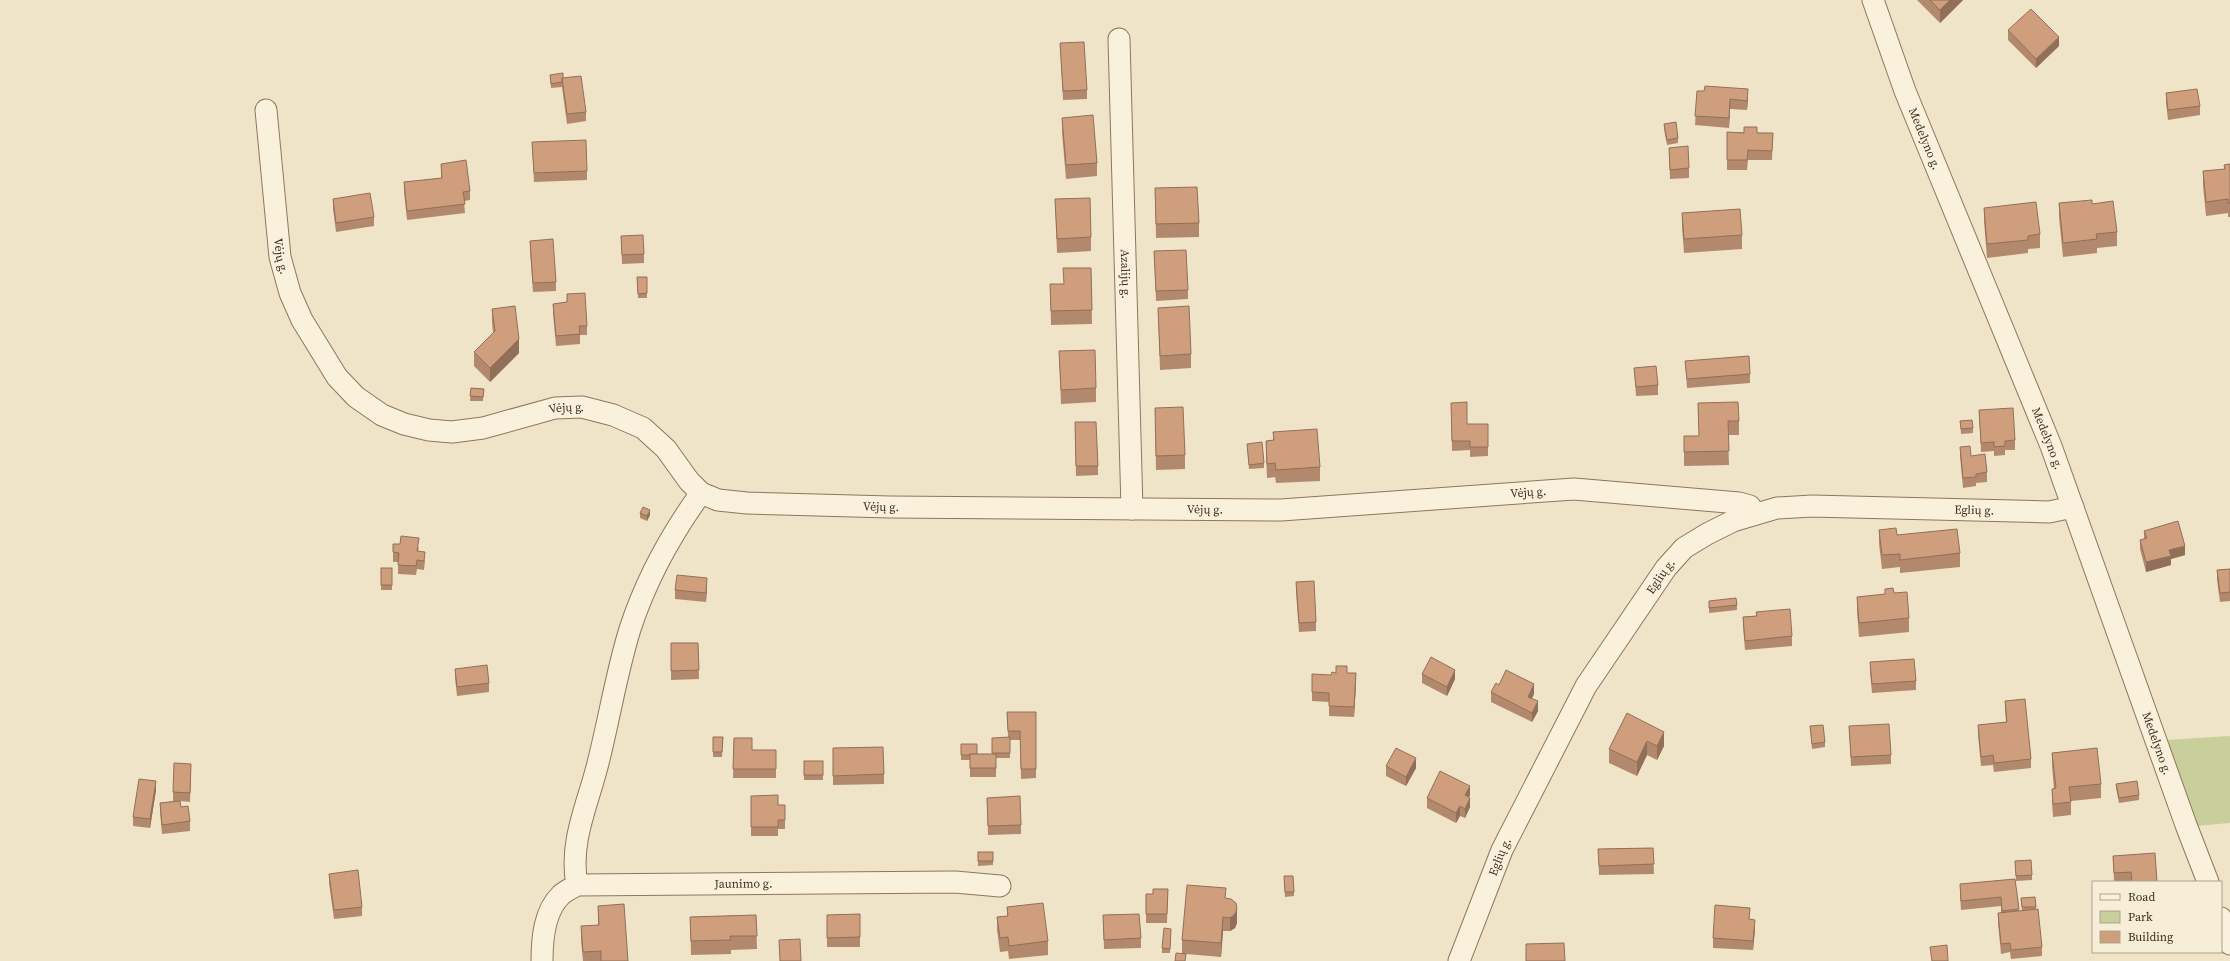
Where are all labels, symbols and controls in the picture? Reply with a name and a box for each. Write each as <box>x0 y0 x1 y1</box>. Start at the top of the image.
street label: Medelyno g. <box>1905 105 1944 172</box>
street label: Vėjų g. <box>270 237 292 276</box>
street label: Azalijų g. <box>1117 249 1134 299</box>
street label: Vėjų g. <box>547 399 587 417</box>
street label: Medelyno g. <box>2028 405 2067 472</box>
street label: Vėjų g. <box>1510 483 1547 502</box>
street label: Vėjų g. <box>863 498 899 515</box>
street label: Vėjų g. <box>1187 501 1223 518</box>
street label: Eglių g. <box>1954 502 1994 519</box>
street label: Eglių g. <box>1643 555 1679 597</box>
street label: Medelyno g. <box>2138 710 2175 777</box>
street label: Eglių g. <box>1485 835 1515 878</box>
street label: Jaunimo g. <box>713 875 773 892</box>
legend <box>2092 881 2222 953</box>
text: Road <box>2128 889 2155 905</box>
text: Park <box>2128 909 2153 925</box>
text: Building <box>2128 929 2173 945</box>

